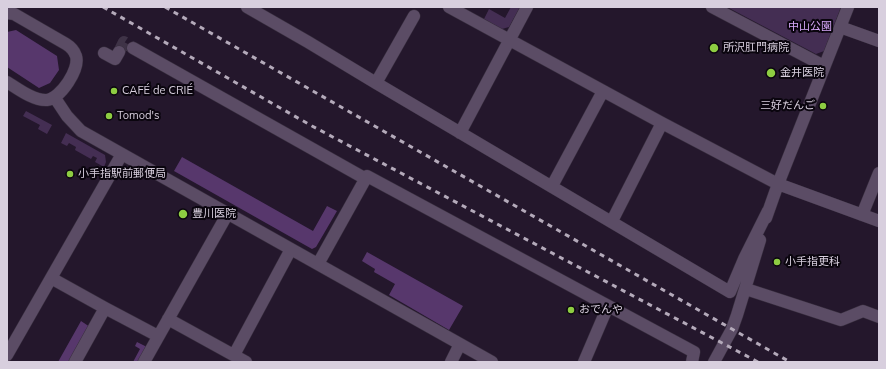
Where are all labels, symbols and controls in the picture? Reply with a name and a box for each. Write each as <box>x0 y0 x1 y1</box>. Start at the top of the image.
park label: 中山公園 <box>788 20 832 34</box>
place label: 所沢肛門病院 <box>723 41 789 55</box>
marker: 所沢肛門病院 <box>708 42 720 54</box>
place label: 金井医院 <box>780 66 824 80</box>
marker: 金井医院 <box>765 67 777 79</box>
place label: CAFÉ de CRIÉ <box>122 84 193 98</box>
marker: CAFÉ de CRIÉ <box>109 86 119 96</box>
place label: 三好だんご <box>760 99 815 113</box>
marker: 三好だんご <box>818 101 828 111</box>
place label: Tomod's <box>117 109 160 123</box>
marker: Tomod's <box>104 111 114 121</box>
place label: 小手指駅前郵便局 <box>78 167 166 181</box>
marker: 小手指駅前郵便局 <box>65 169 75 179</box>
place label: 豊川医院 <box>192 207 236 221</box>
marker: 豊川医院 <box>177 208 189 220</box>
place label: 小手指更科 <box>785 255 840 269</box>
marker: 小手指更科 <box>772 257 782 267</box>
place label: おでんや <box>579 303 623 317</box>
marker: おでんや <box>566 305 576 315</box>

